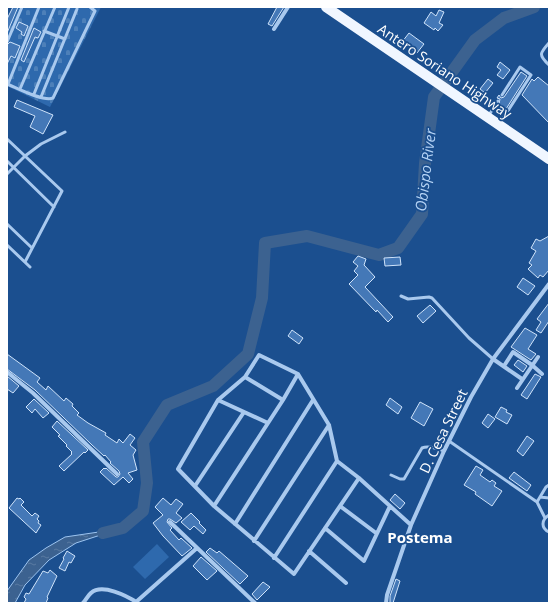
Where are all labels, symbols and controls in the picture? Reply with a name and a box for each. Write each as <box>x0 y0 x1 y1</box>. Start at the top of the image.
street label: Antero Soriano Highway <box>374 19 516 123</box>
water label: Obispo River <box>410 126 440 213</box>
street label: D. Cesa Street <box>414 386 472 476</box>
district label: Postema <box>387 527 453 547</box>

